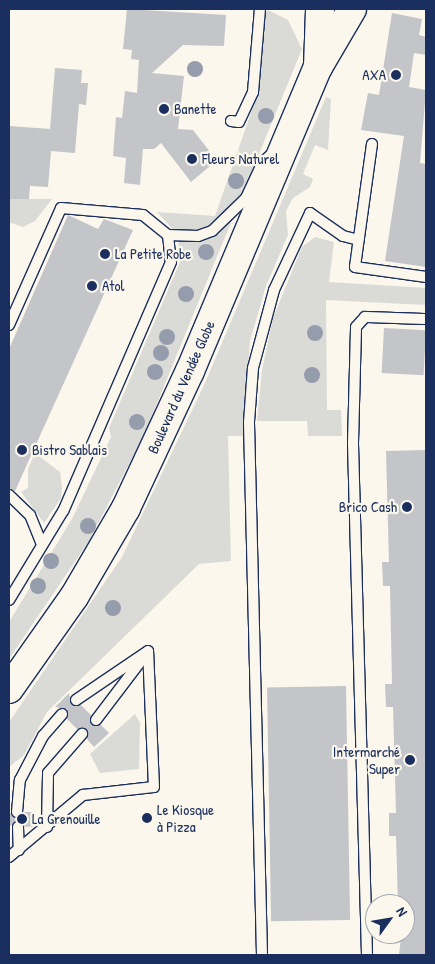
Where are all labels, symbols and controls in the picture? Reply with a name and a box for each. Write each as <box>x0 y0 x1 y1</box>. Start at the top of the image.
place label: AXA <box>362 66 386 84</box>
marker: AXA <box>390 69 402 81</box>
place label: Banette <box>174 100 217 118</box>
marker: Banette <box>158 103 170 115</box>
place label: Fleurs Naturel <box>202 150 279 168</box>
marker: Fleurs Naturel <box>186 153 198 165</box>
place label: La Petite Robe <box>115 245 191 263</box>
marker: La Petite Robe <box>99 248 111 260</box>
place label: Atol <box>102 277 125 295</box>
marker: Atol <box>86 280 98 292</box>
street label: Boulevard du Vendée Globe <box>144 318 218 456</box>
place label: Bistro Sablais <box>32 441 107 459</box>
marker: Bistro Sablais <box>16 444 28 456</box>
place label: Brico Cash <box>339 498 397 516</box>
marker: Brico Cash <box>401 501 413 513</box>
place label: Intermarché Super <box>333 742 400 777</box>
marker: Intermarché Super <box>404 754 416 766</box>
place label: Le Kiosque à Pizza <box>157 800 214 835</box>
place label: La Grenouille <box>32 810 100 828</box>
marker: Le Kiosque à Pizza <box>141 812 153 824</box>
marker: La Grenouille <box>16 813 28 825</box>
north arrow <box>365 894 415 944</box>
text: N <box>392 903 412 920</box>

